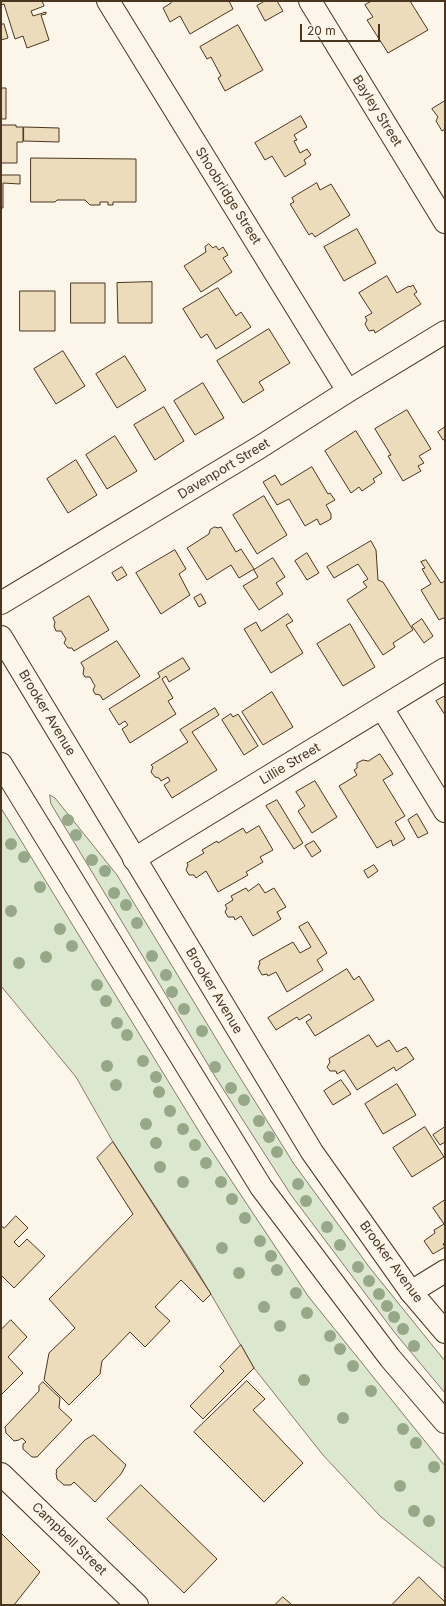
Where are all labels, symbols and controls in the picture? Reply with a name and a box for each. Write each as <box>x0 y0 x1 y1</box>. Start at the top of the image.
scale bar <box>302 16 382 42</box>
text: 20 m <box>307 23 336 38</box>
street label: Bayley Street <box>349 72 405 150</box>
street label: Shoobridge Street <box>192 145 264 247</box>
street label: Davenport Street <box>175 435 273 503</box>
street label: Brooker Avenue <box>15 667 79 759</box>
street label: Lillie Street <box>257 740 323 788</box>
street label: Brooker Avenue <box>182 945 246 1037</box>
street label: Brooker Avenue <box>356 1218 426 1306</box>
street label: Campbell Street <box>28 1499 110 1579</box>

